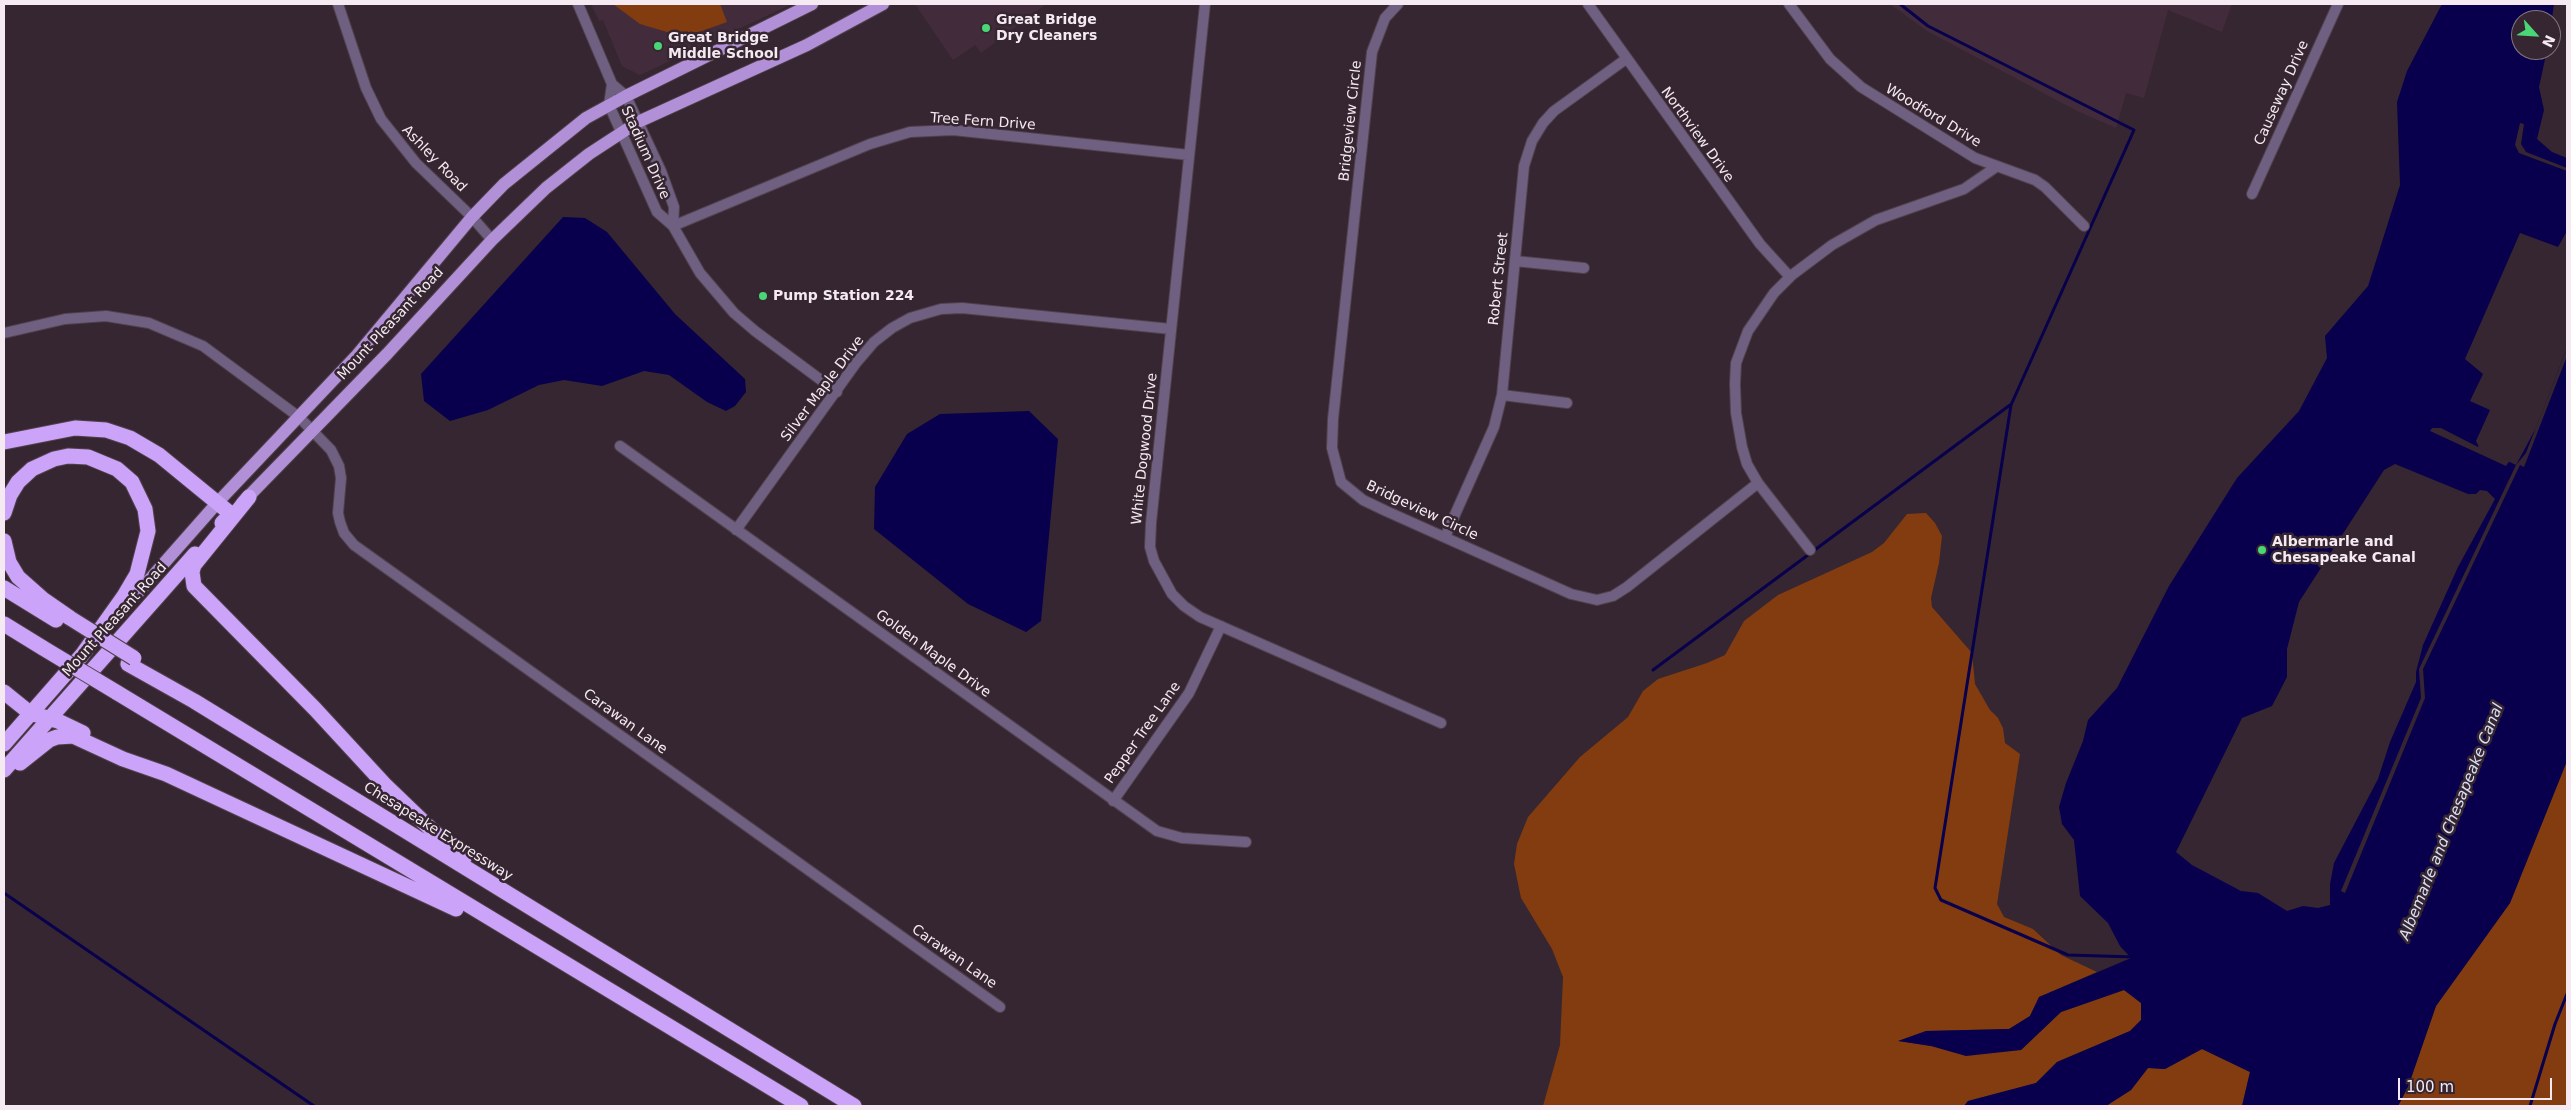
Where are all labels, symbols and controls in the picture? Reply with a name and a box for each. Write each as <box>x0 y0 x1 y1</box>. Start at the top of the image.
north arrow <box>2511 10 2561 60</box>
place label: Great Bridge Dry Cleaners <box>996 12 1097 44</box>
marker: Great Bridge Dry Cleaners <box>980 22 992 34</box>
place label: Great Bridge Middle School <box>668 30 778 62</box>
text: N <box>2539 32 2558 50</box>
street label: Causeway Drive <box>2251 38 2313 148</box>
marker: Great Bridge Middle School <box>652 40 664 52</box>
street label: Bridgeview Circle <box>1336 60 1366 182</box>
street label: Woodford Drive <box>1882 81 1984 151</box>
street label: Northview Drive <box>1657 84 1737 186</box>
street label: Stadium Drive <box>617 104 673 202</box>
street label: Tree Fern Drive <box>930 110 1036 134</box>
street label: Ashley Road <box>398 122 470 196</box>
street label: Robert Street <box>1486 232 1512 326</box>
street label: Mount Pleasant Road <box>335 264 447 384</box>
place label: Pump Station 224 <box>773 288 914 304</box>
marker: Pump Station 224 <box>757 290 769 302</box>
street label: Silver Maple Drive <box>778 333 868 445</box>
street label: White Dogwood Drive <box>1129 372 1161 526</box>
street label: Bridgeview Circle <box>1363 478 1481 544</box>
place label: Albermarle and Chesapeake Canal <box>2272 534 2416 566</box>
marker: Albermarle and Chesapeake Canal <box>2256 544 2268 556</box>
street label: Mount Pleasant Road <box>59 560 171 680</box>
street label: Golden Maple Drive <box>872 607 994 701</box>
street label: Pepper Tree Lane <box>1102 679 1184 787</box>
street label: Carawan Lane <box>580 686 670 758</box>
water label: Albemarle and Chesapeake Canal <box>2396 701 2508 943</box>
street label: Chesapeake Expressway <box>360 779 516 885</box>
street label: Carawan Lane <box>908 921 1000 993</box>
scale bar <box>2401 1068 2555 1100</box>
text: 100 m <box>2406 1078 2454 1096</box>

